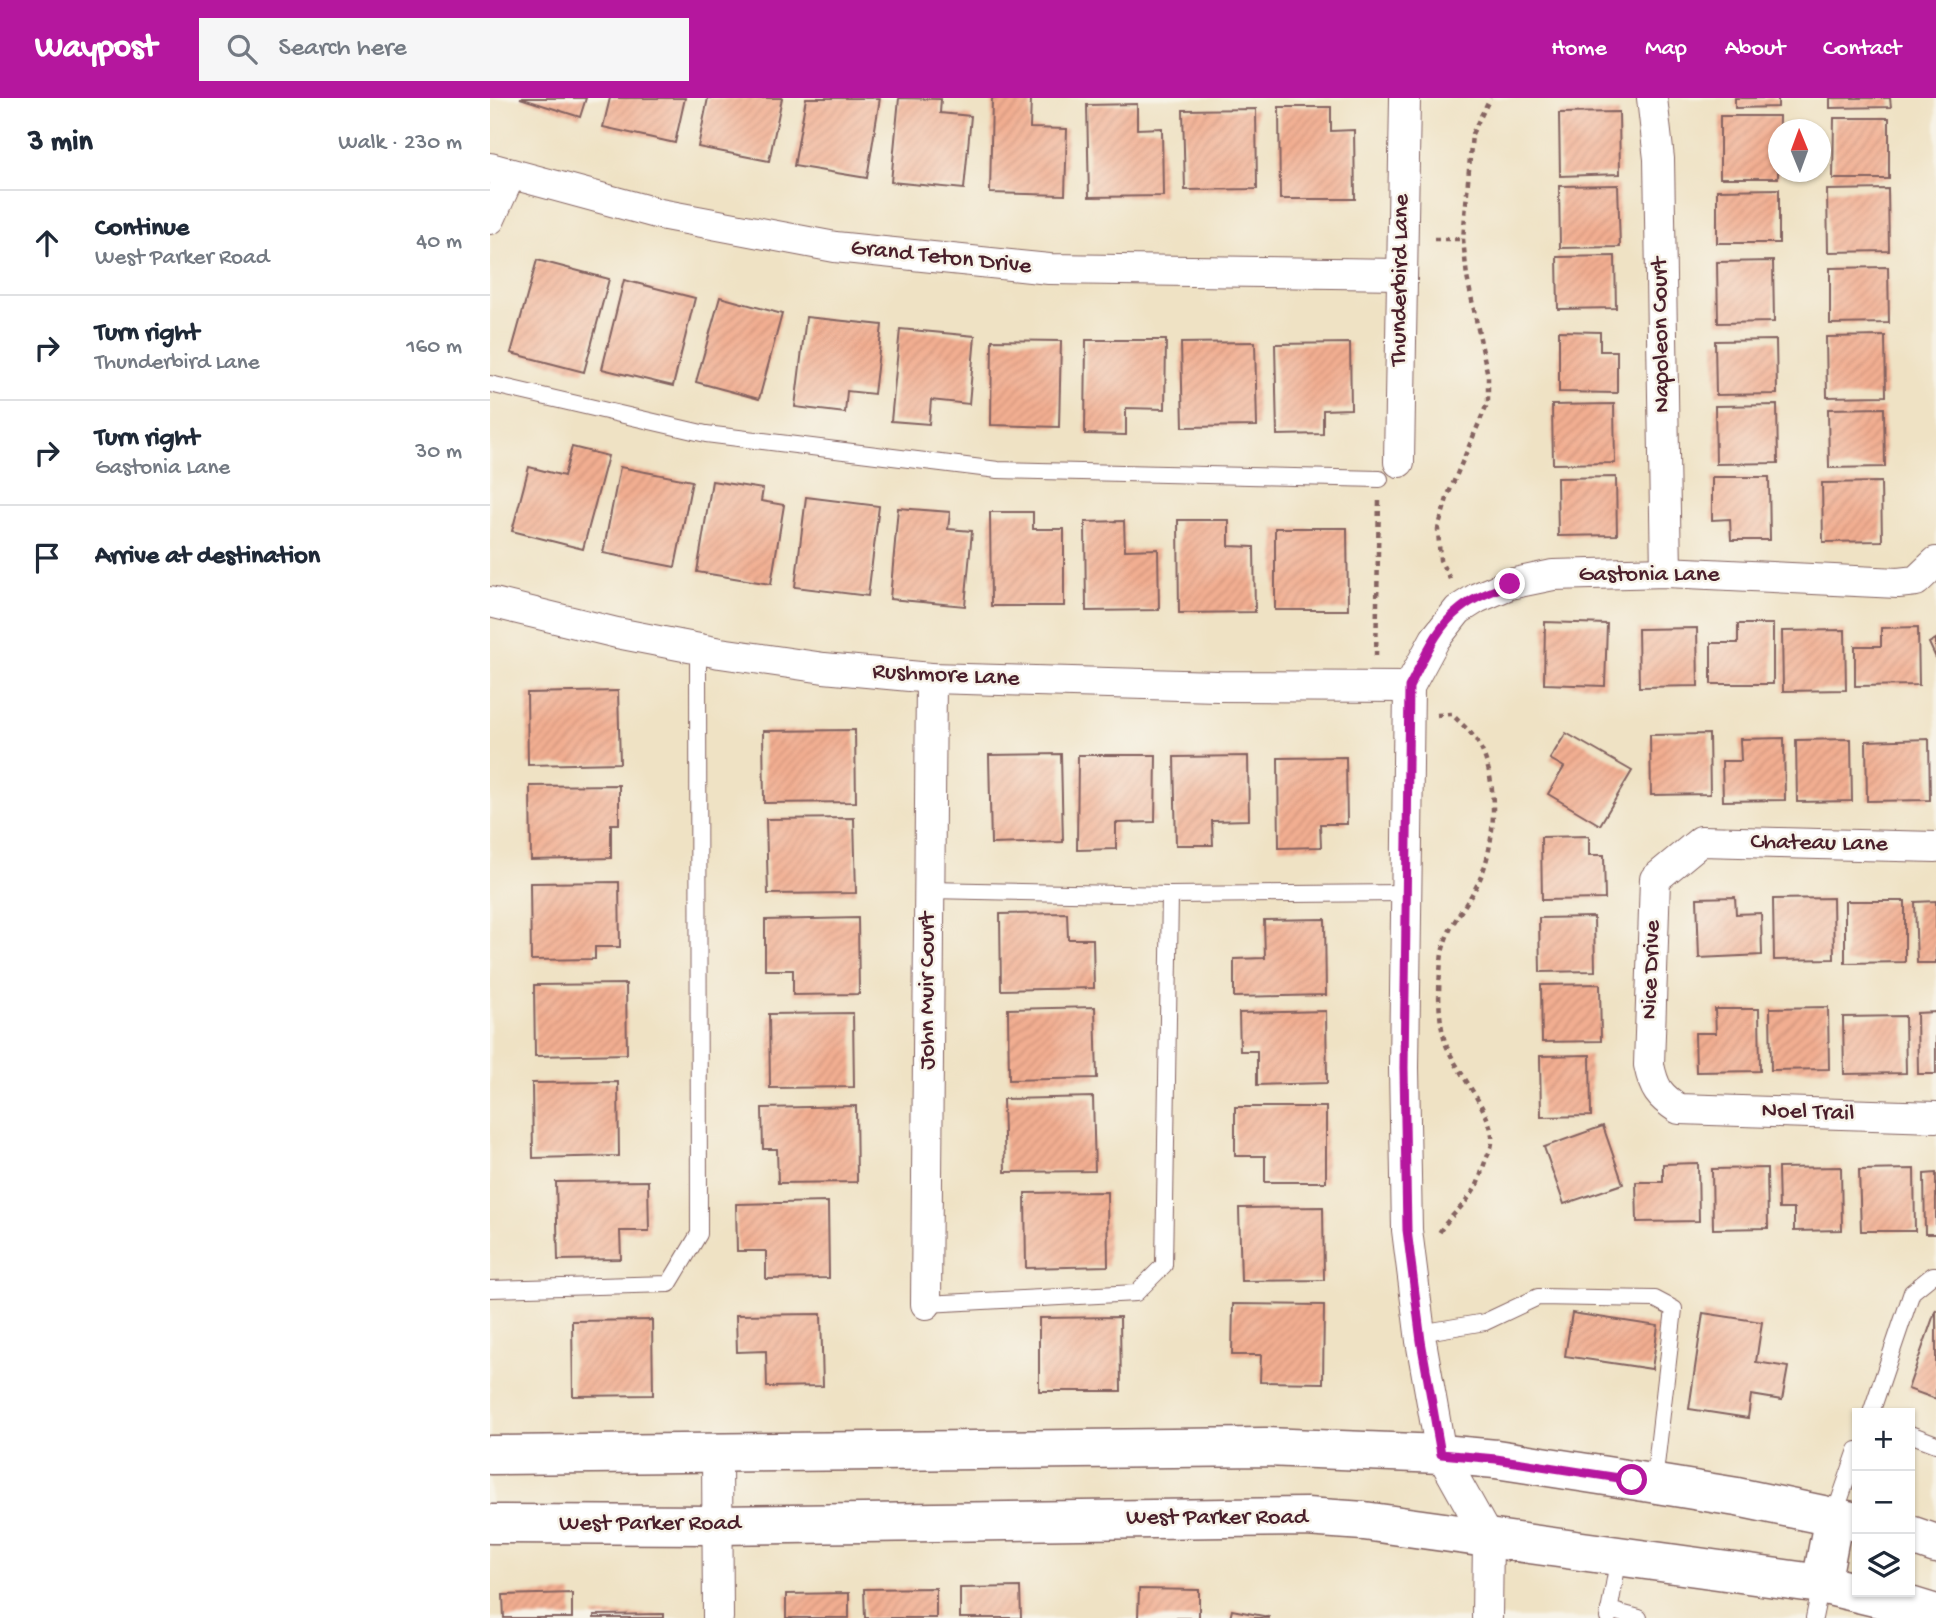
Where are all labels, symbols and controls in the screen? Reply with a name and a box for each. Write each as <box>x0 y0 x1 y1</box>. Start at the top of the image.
search box <box>199 18 689 81</box>
text: Waypost <box>35 30 157 68</box>
icon: search <box>223 30 261 68</box>
text: Search here <box>279 34 407 65</box>
text: Home <box>1551 35 1607 64</box>
text: Map <box>1645 35 1687 64</box>
text: About <box>1725 35 1785 64</box>
text: Contact <box>1823 35 1901 64</box>
north arrow <box>1768 119 1831 182</box>
text: 3 min <box>28 126 93 161</box>
text: Walk · 230 m <box>338 130 462 157</box>
street label: Thunderbird Lane <box>1385 193 1417 368</box>
text: Continue <box>95 214 189 245</box>
icon: ahead <box>28 224 66 262</box>
text: 40 m <box>416 229 462 256</box>
street label: Grand Teton Drive <box>849 234 1033 282</box>
text: West Parker Road <box>95 245 269 272</box>
street label: Napoleon Court <box>1646 255 1678 413</box>
text: Turn right <box>95 319 199 350</box>
icon: right <box>28 329 66 367</box>
text: 160 m <box>406 334 462 361</box>
text: Thunderbird Lane <box>95 350 260 377</box>
text: Turn right <box>95 424 199 455</box>
icon: right <box>28 434 66 472</box>
text: 30 m <box>415 439 462 466</box>
text: Gastonia Lane <box>95 455 230 482</box>
icon: arrive <box>28 539 66 577</box>
text: Arrive at destination <box>95 542 320 573</box>
street label: Gastonia Lane <box>1578 561 1720 590</box>
route end <box>1494 568 1525 599</box>
street label: Rushmore Lane <box>872 658 1021 694</box>
street label: Chateau Lane <box>1750 828 1889 860</box>
street label: John Muir Court <box>914 910 943 1070</box>
street label: Nice Drive <box>1636 919 1668 1020</box>
street label: Noel Trail <box>1761 1097 1855 1129</box>
map controls <box>1852 1408 1915 1597</box>
button: + <box>1852 1408 1915 1471</box>
route start <box>1616 1464 1647 1495</box>
button: − <box>1852 1471 1915 1534</box>
street label: West Parker Road <box>1126 1504 1310 1533</box>
street label: West Parker Road <box>559 1510 743 1539</box>
button: layers <box>1852 1534 1915 1597</box>

